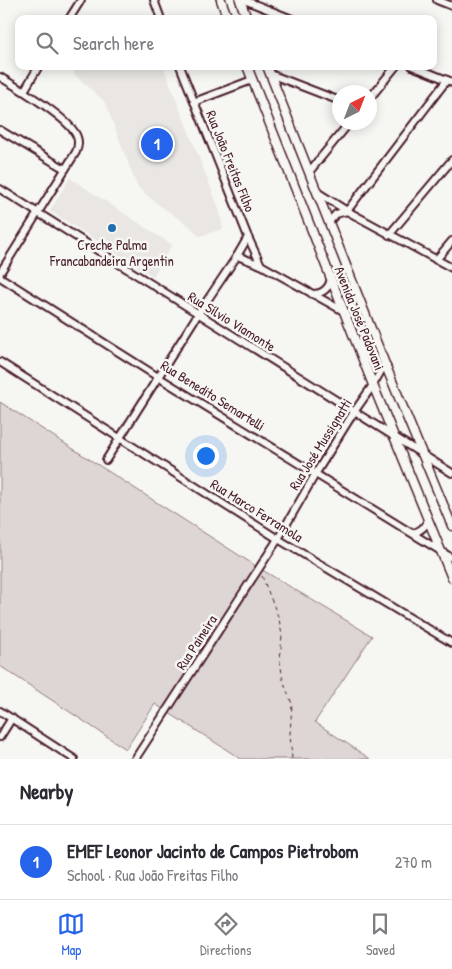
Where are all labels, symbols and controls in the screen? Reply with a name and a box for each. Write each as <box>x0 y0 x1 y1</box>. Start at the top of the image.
search box <box>15 15 437 70</box>
icon: search <box>33 29 61 57</box>
text: Search here <box>73 30 154 56</box>
north arrow <box>332 85 377 130</box>
street label: Rua João Freitas Filho <box>202 107 260 215</box>
pin: 1 <box>141 125 173 163</box>
marker: Creche Palma Francabandeira Argentin <box>106 222 118 234</box>
place label: Creche Palma Francabandeira Argentin <box>49 235 174 271</box>
street label: Avenida José Padovani <box>330 263 390 373</box>
street label: Rua Sílvio Viamonte <box>185 286 280 356</box>
street label: Rua Benedito Semartelli <box>157 355 269 435</box>
street label: Rua José Mussignatti <box>284 395 357 494</box>
your location <box>193 443 219 469</box>
street label: Rua Marco Ferramola <box>207 474 307 546</box>
street label: Rua Paineira <box>171 610 221 673</box>
text: Nearby <box>20 777 73 806</box>
text: EMEF Leonor Jacinto de Campos Pietrobom <box>67 838 359 864</box>
text: 1 <box>33 851 39 873</box>
text: 270 m <box>395 851 432 873</box>
text: School · Rua João Freitas Filho <box>67 864 238 886</box>
tab: Map <box>57 910 85 959</box>
tab: Directions <box>200 910 251 959</box>
tab: Saved <box>366 910 395 959</box>

